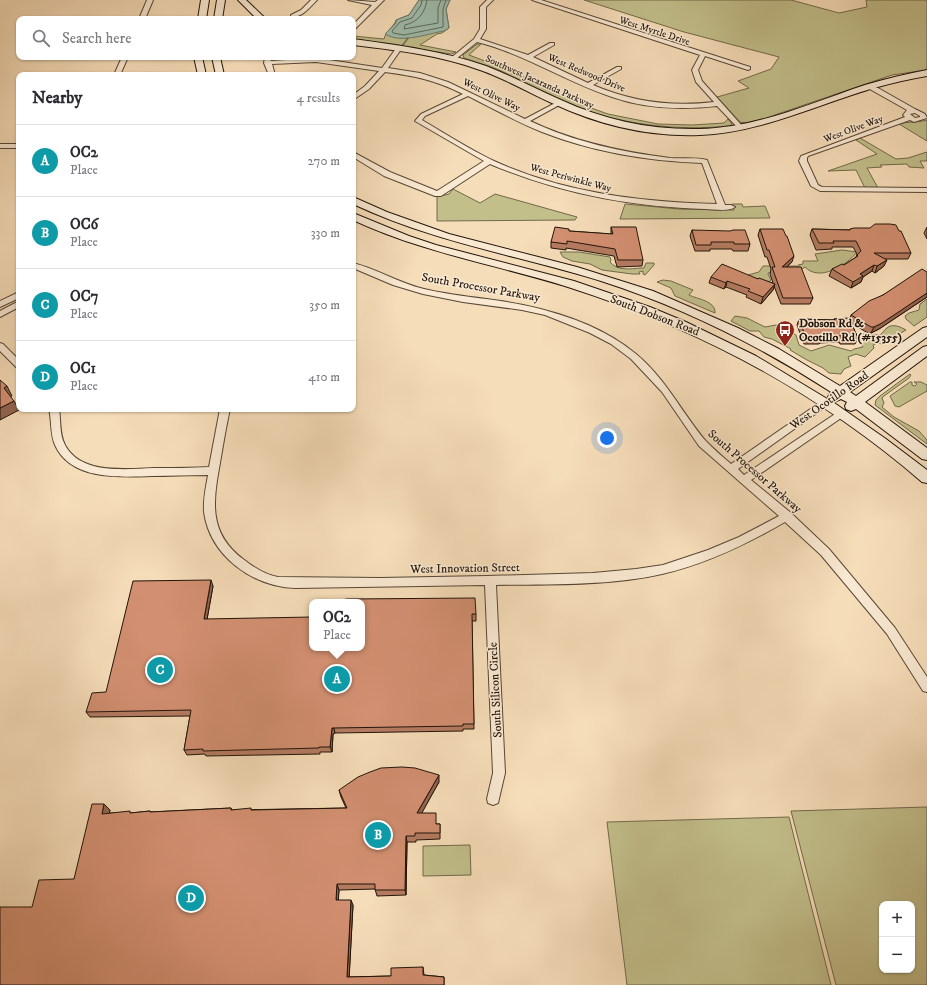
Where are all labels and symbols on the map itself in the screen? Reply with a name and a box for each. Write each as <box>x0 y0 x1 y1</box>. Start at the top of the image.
street label: West Myrtle Drive <box>617 14 692 48</box>
street label: West Redwood Drive <box>545 51 627 95</box>
street label: Southwest Jacaranda Parkway <box>483 53 596 111</box>
street label: West Olive Way <box>460 75 522 114</box>
street label: West Olive Way <box>821 113 885 146</box>
street label: West Periwinkle Way <box>528 161 613 195</box>
street label: South Processor Parkway <box>421 270 541 305</box>
street label: South Dobson Road <box>608 292 702 339</box>
place label: Dobson Rd & Ocotillo Rd (#15355) <box>799 316 902 345</box>
bus stop icon: Dobson Rd & Ocotillo Rd (#15355) <box>774 319 796 347</box>
street label: West Ocotillo Road <box>786 368 872 434</box>
street label: South Processor Parkway <box>705 426 805 516</box>
your location <box>597 428 617 448</box>
street label: West Innovation Street <box>409 560 520 577</box>
street label: South Silicon Circle <box>486 642 505 738</box>
pin: C <box>147 655 173 685</box>
pin: A <box>324 664 350 694</box>
pin: B <box>365 820 391 850</box>
pin: D <box>178 883 204 913</box>

